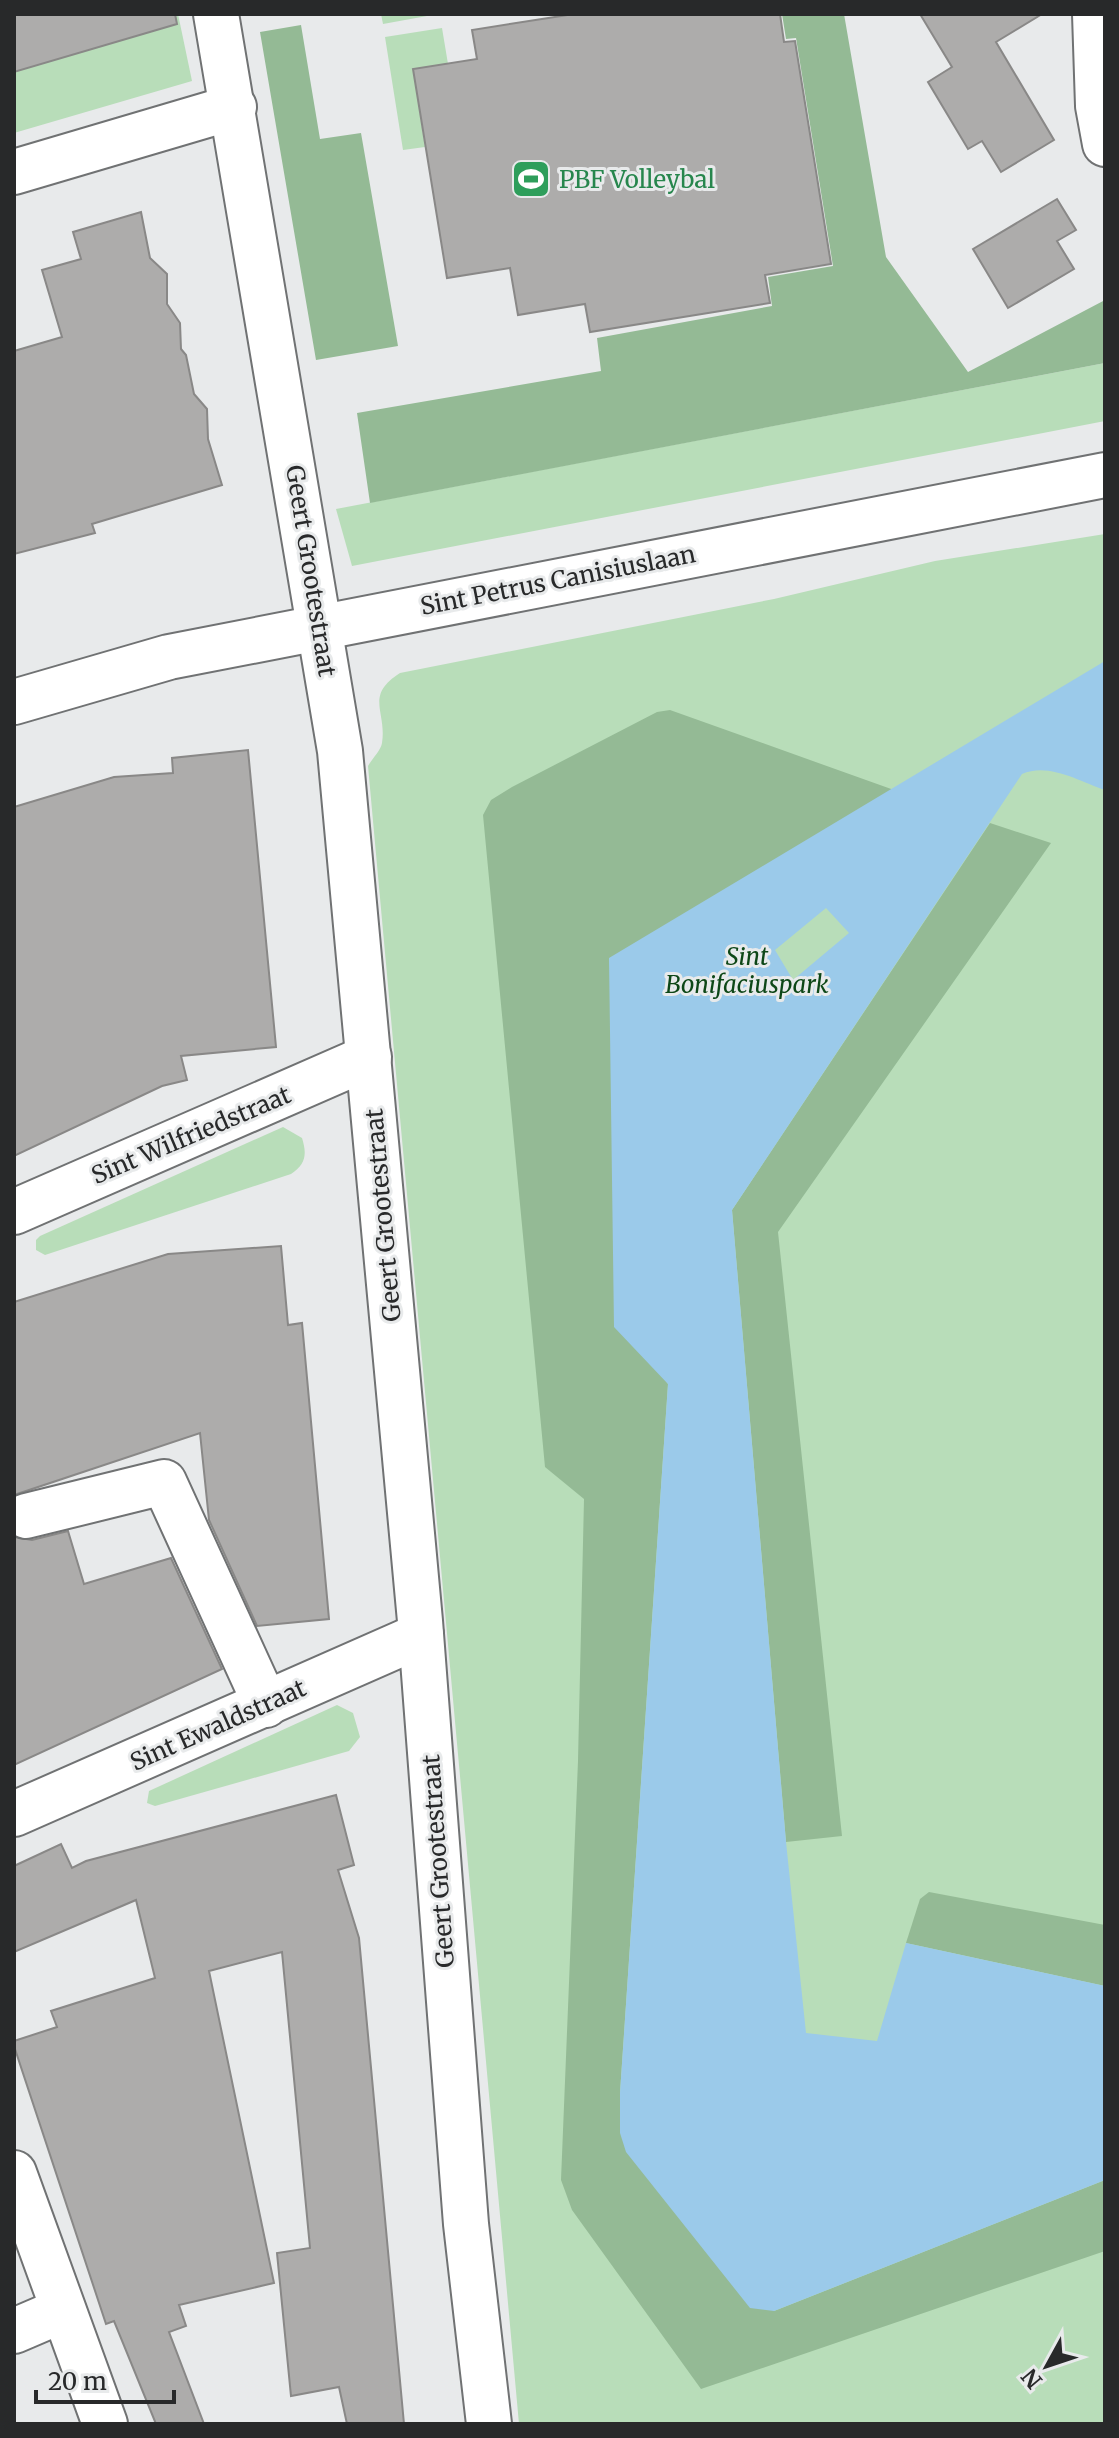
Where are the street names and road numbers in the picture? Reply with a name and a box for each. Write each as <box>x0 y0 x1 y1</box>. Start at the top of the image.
street label: Geert Grootestraat <box>279 463 343 680</box>
street label: Sint Petrus Canisiuslaan <box>418 538 698 622</box>
street label: Sint Wilfriedstraat <box>87 1079 296 1191</box>
street label: Geert Grootestraat <box>358 1107 408 1323</box>
street label: Sint Ewaldstraat <box>125 1672 311 1778</box>
street label: Geert Grootestraat <box>415 1753 461 1969</box>

